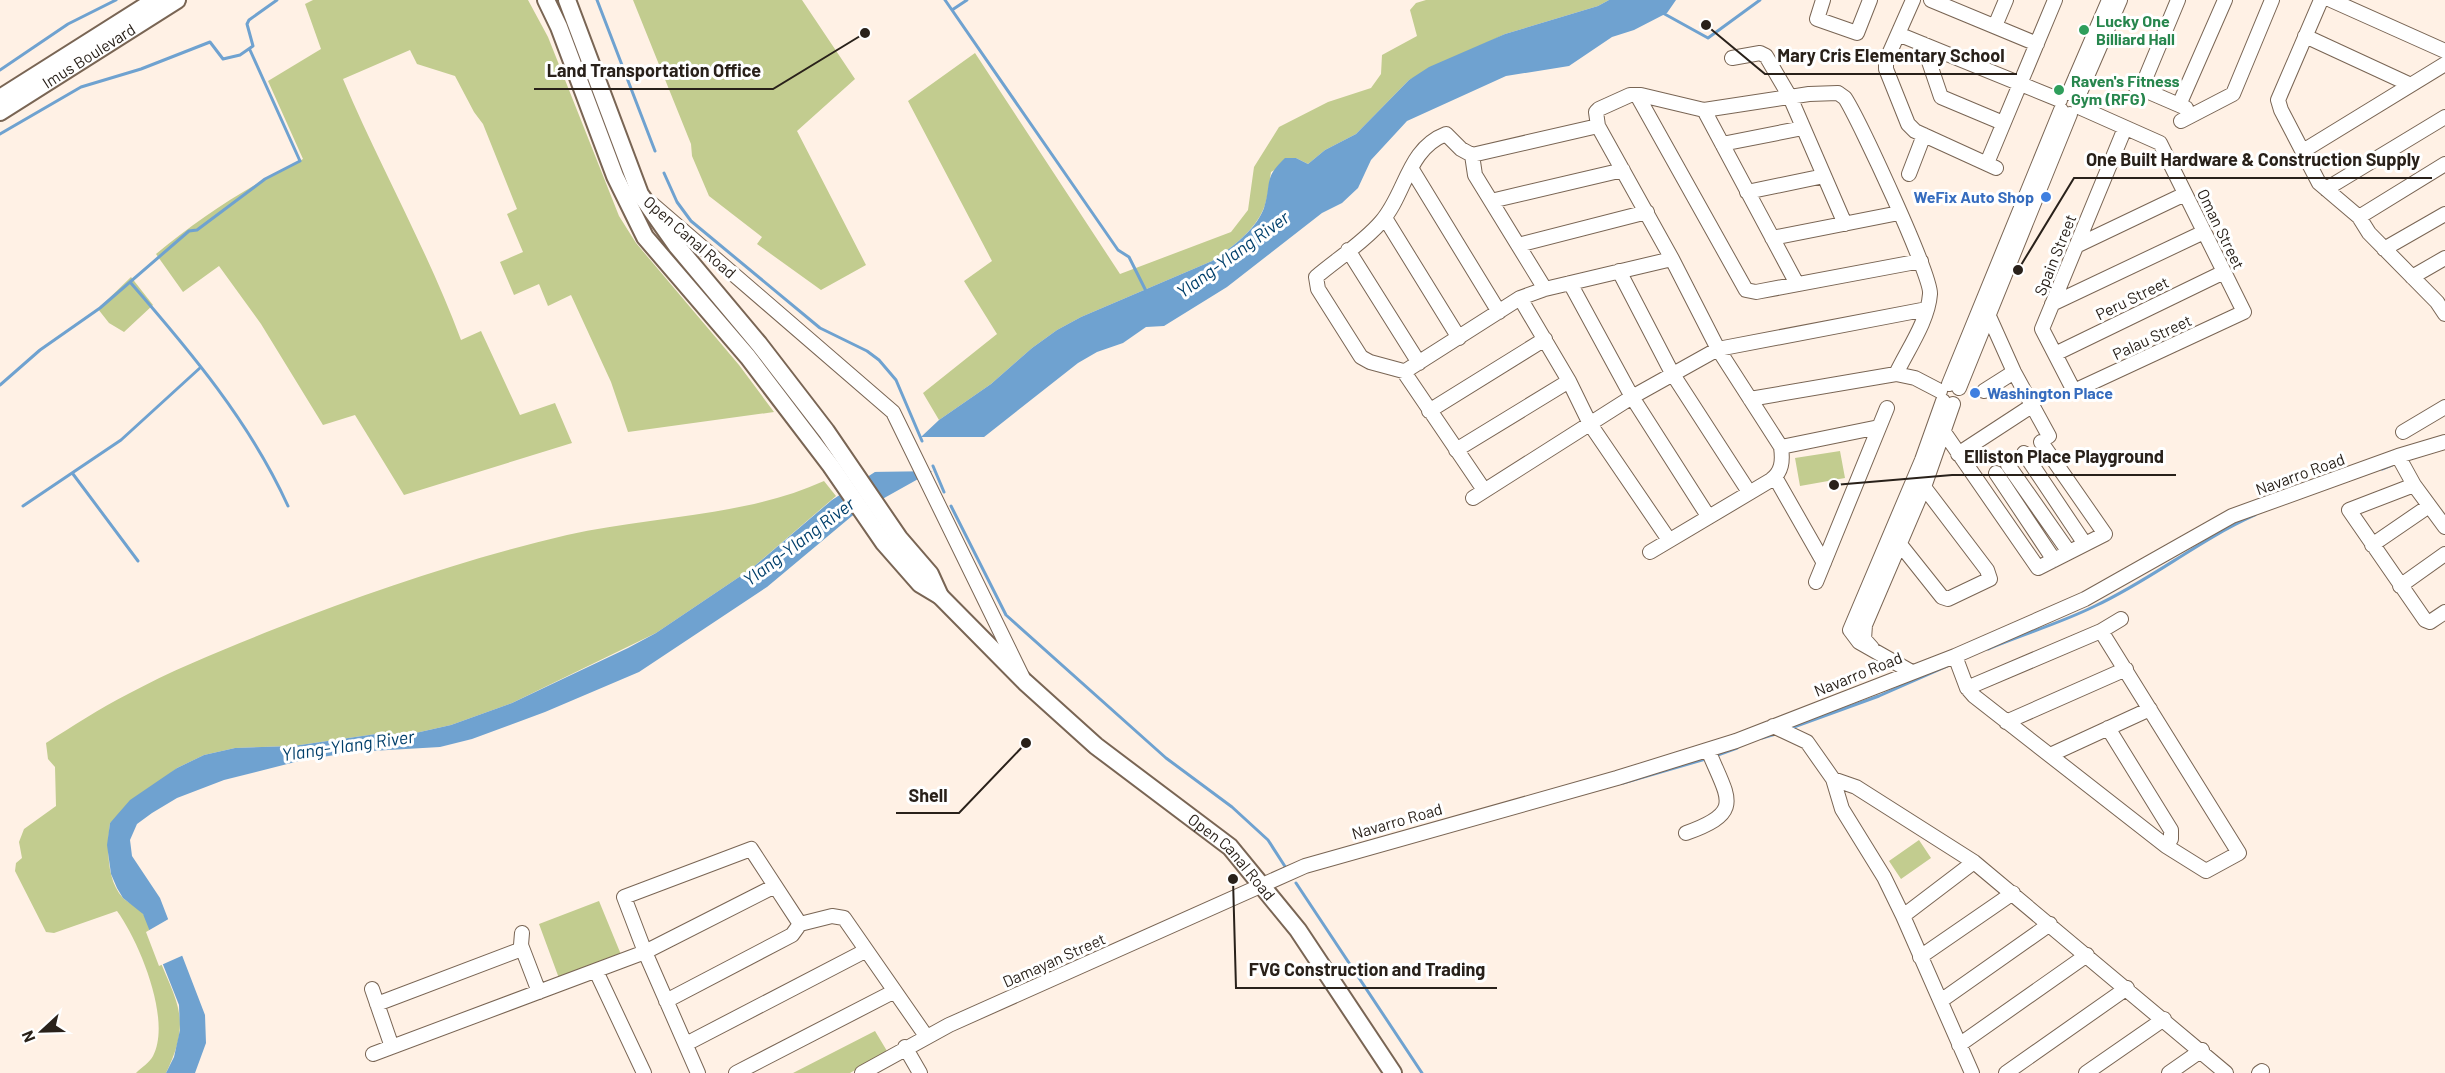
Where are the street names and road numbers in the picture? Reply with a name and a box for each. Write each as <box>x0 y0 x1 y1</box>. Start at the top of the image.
street label: Imus Boulevard <box>38 19 138 92</box>
street label: Oman Street <box>2194 186 2249 272</box>
street label: Open Canal Road <box>640 191 740 282</box>
street label: Spain Street <box>2030 211 2079 298</box>
street label: Peru Street <box>2092 272 2171 323</box>
street label: Palau Street <box>2109 310 2194 363</box>
street label: Navarro Road <box>2253 449 2347 498</box>
street label: Navarro Road <box>1811 647 1905 700</box>
street label: Navarro Road <box>1349 799 1444 843</box>
street label: Open Canal Road <box>1185 809 1280 904</box>
street label: Damayan Street <box>1000 928 1108 991</box>

